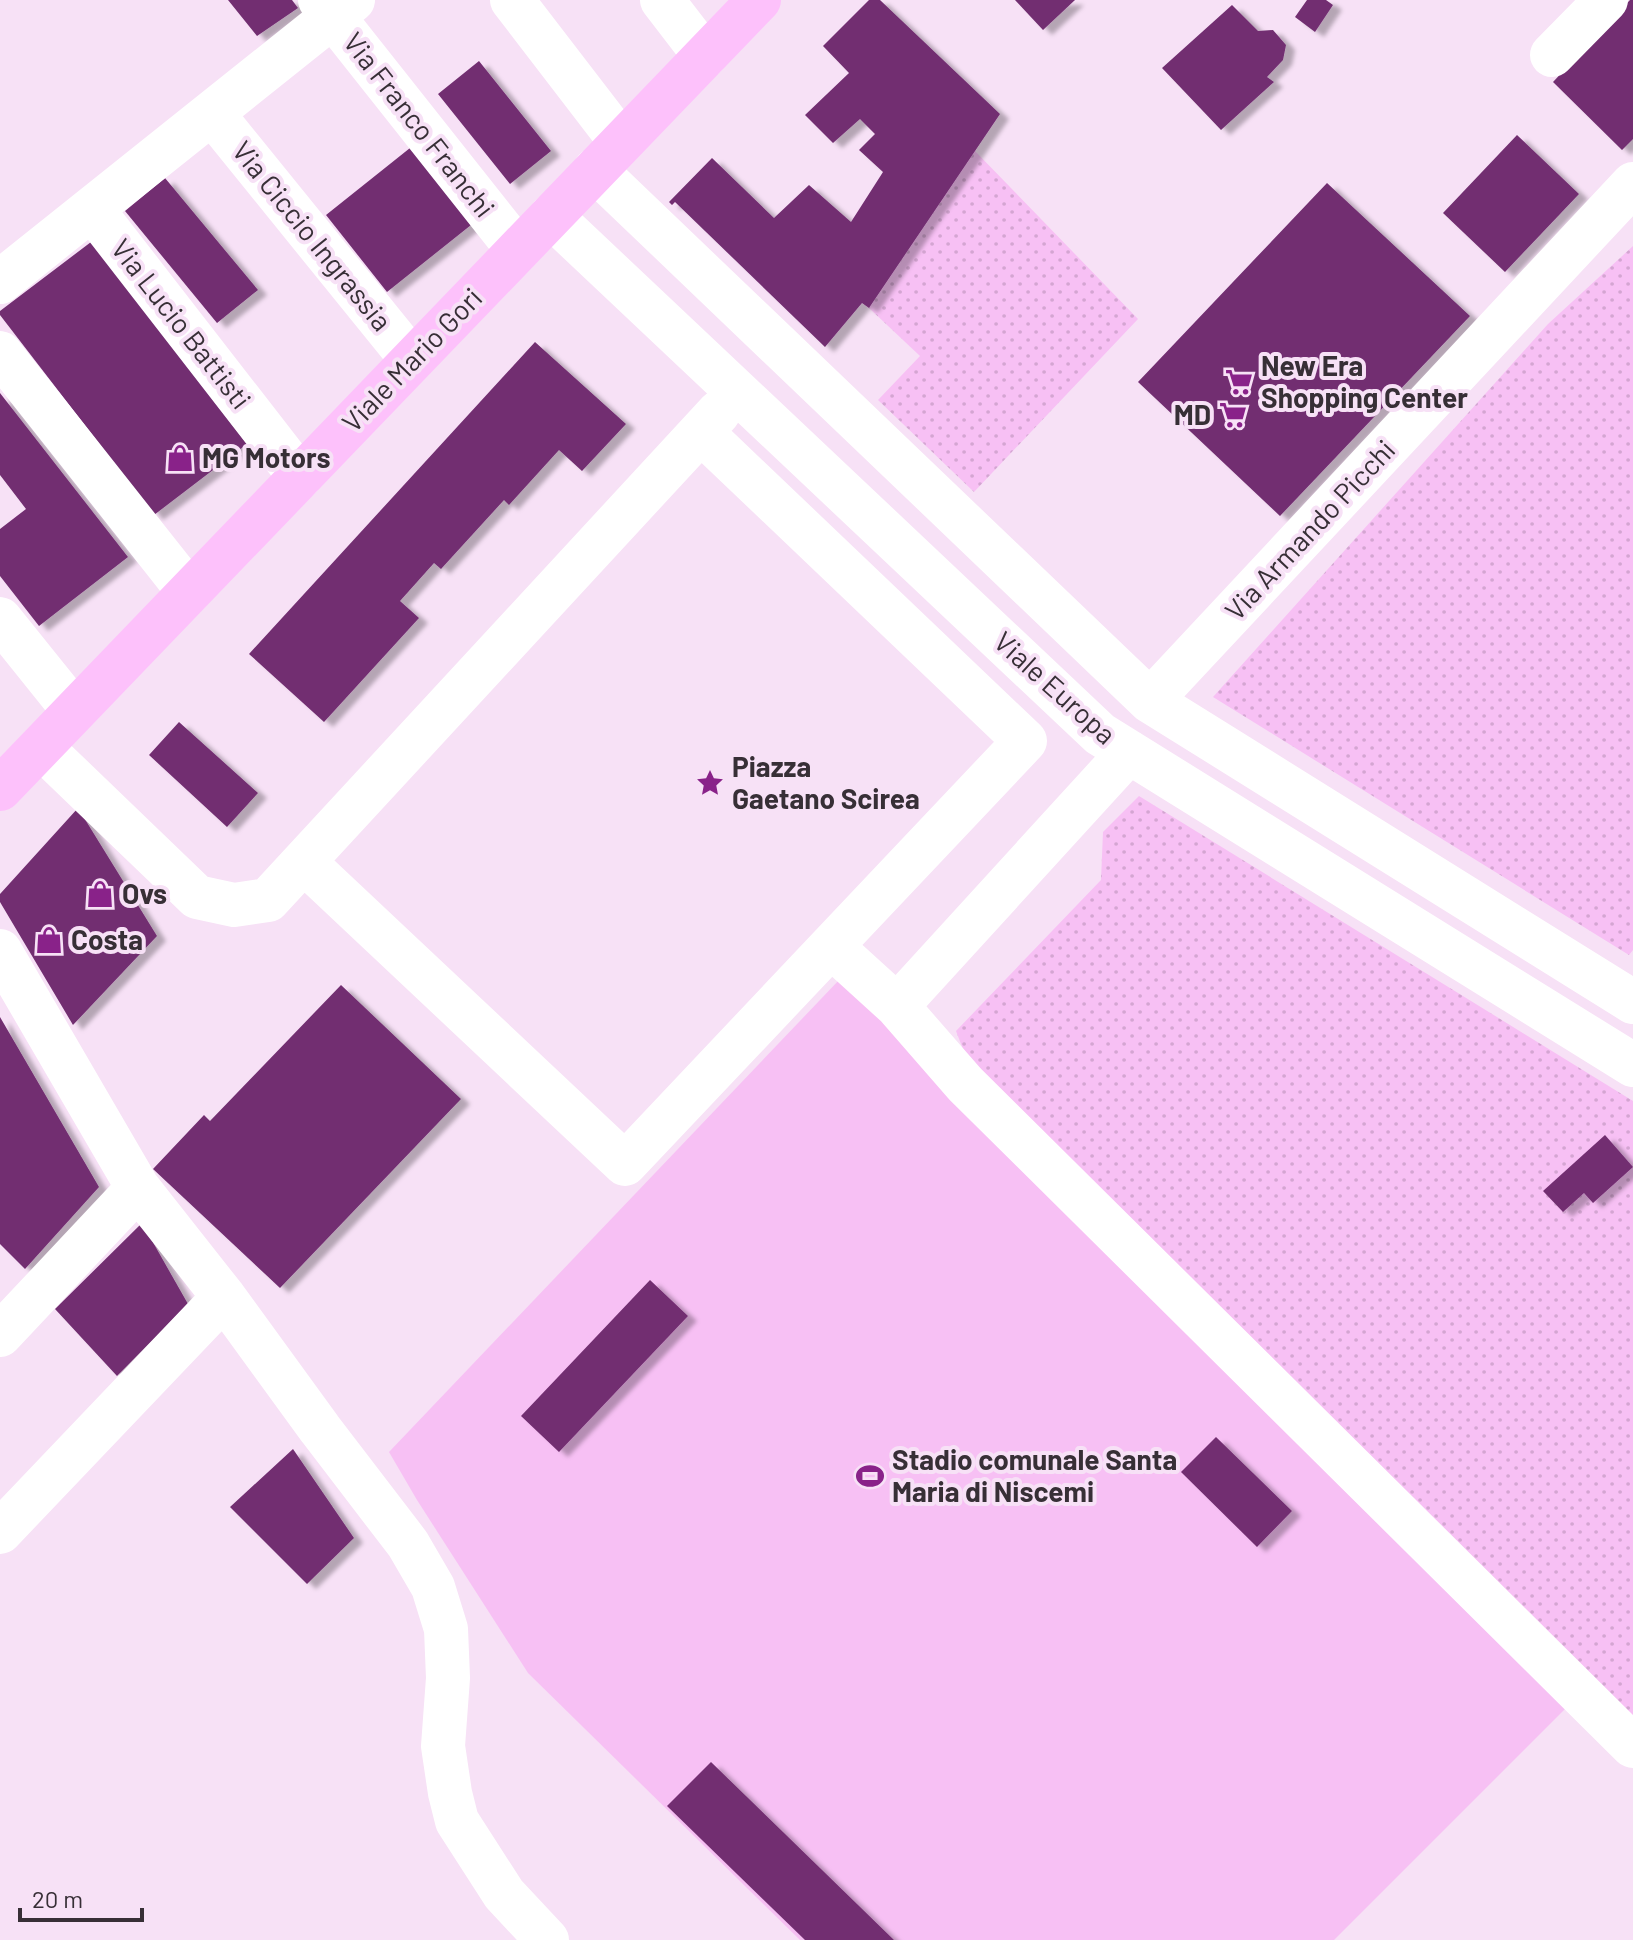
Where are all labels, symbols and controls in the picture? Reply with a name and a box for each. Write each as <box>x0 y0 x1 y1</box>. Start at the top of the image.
street label: Via Franco Franchi <box>337 25 503 224</box>
street label: Via Ciccio Ingrassia <box>226 134 400 337</box>
street label: Via Lucio Battisti <box>105 231 259 415</box>
street label: Viale Mario Gori <box>334 280 489 438</box>
place label: New Era Shopping Center <box>1261 348 1468 414</box>
supermarket icon: New Era Shopping Center <box>1224 367 1254 397</box>
place label: MD <box>1174 397 1211 431</box>
supermarket icon: MD <box>1218 400 1248 430</box>
street label: Via Armando Picchi <box>1217 432 1402 627</box>
place label: MG Motors <box>202 440 331 474</box>
shop icon: MG Motors <box>165 443 195 473</box>
street label: Viale Europa <box>988 624 1124 751</box>
place label: Piazza Gaetano Scirea <box>732 749 920 815</box>
place icon: Piazza Gaetano Scirea <box>695 768 725 798</box>
place label: Ovs <box>122 876 167 910</box>
shop icon: Ovs <box>85 879 115 909</box>
place label: Costa <box>71 922 143 956</box>
shop icon: Costa <box>34 925 64 955</box>
place label: Stadio comunale Santa Maria di Niscemi <box>892 1442 1177 1508</box>
sports icon: Stadio comunale Santa Maria di Niscemi <box>855 1461 885 1491</box>
scale bar <box>20 1872 142 1922</box>
text: 20 m <box>32 1884 83 1913</box>

